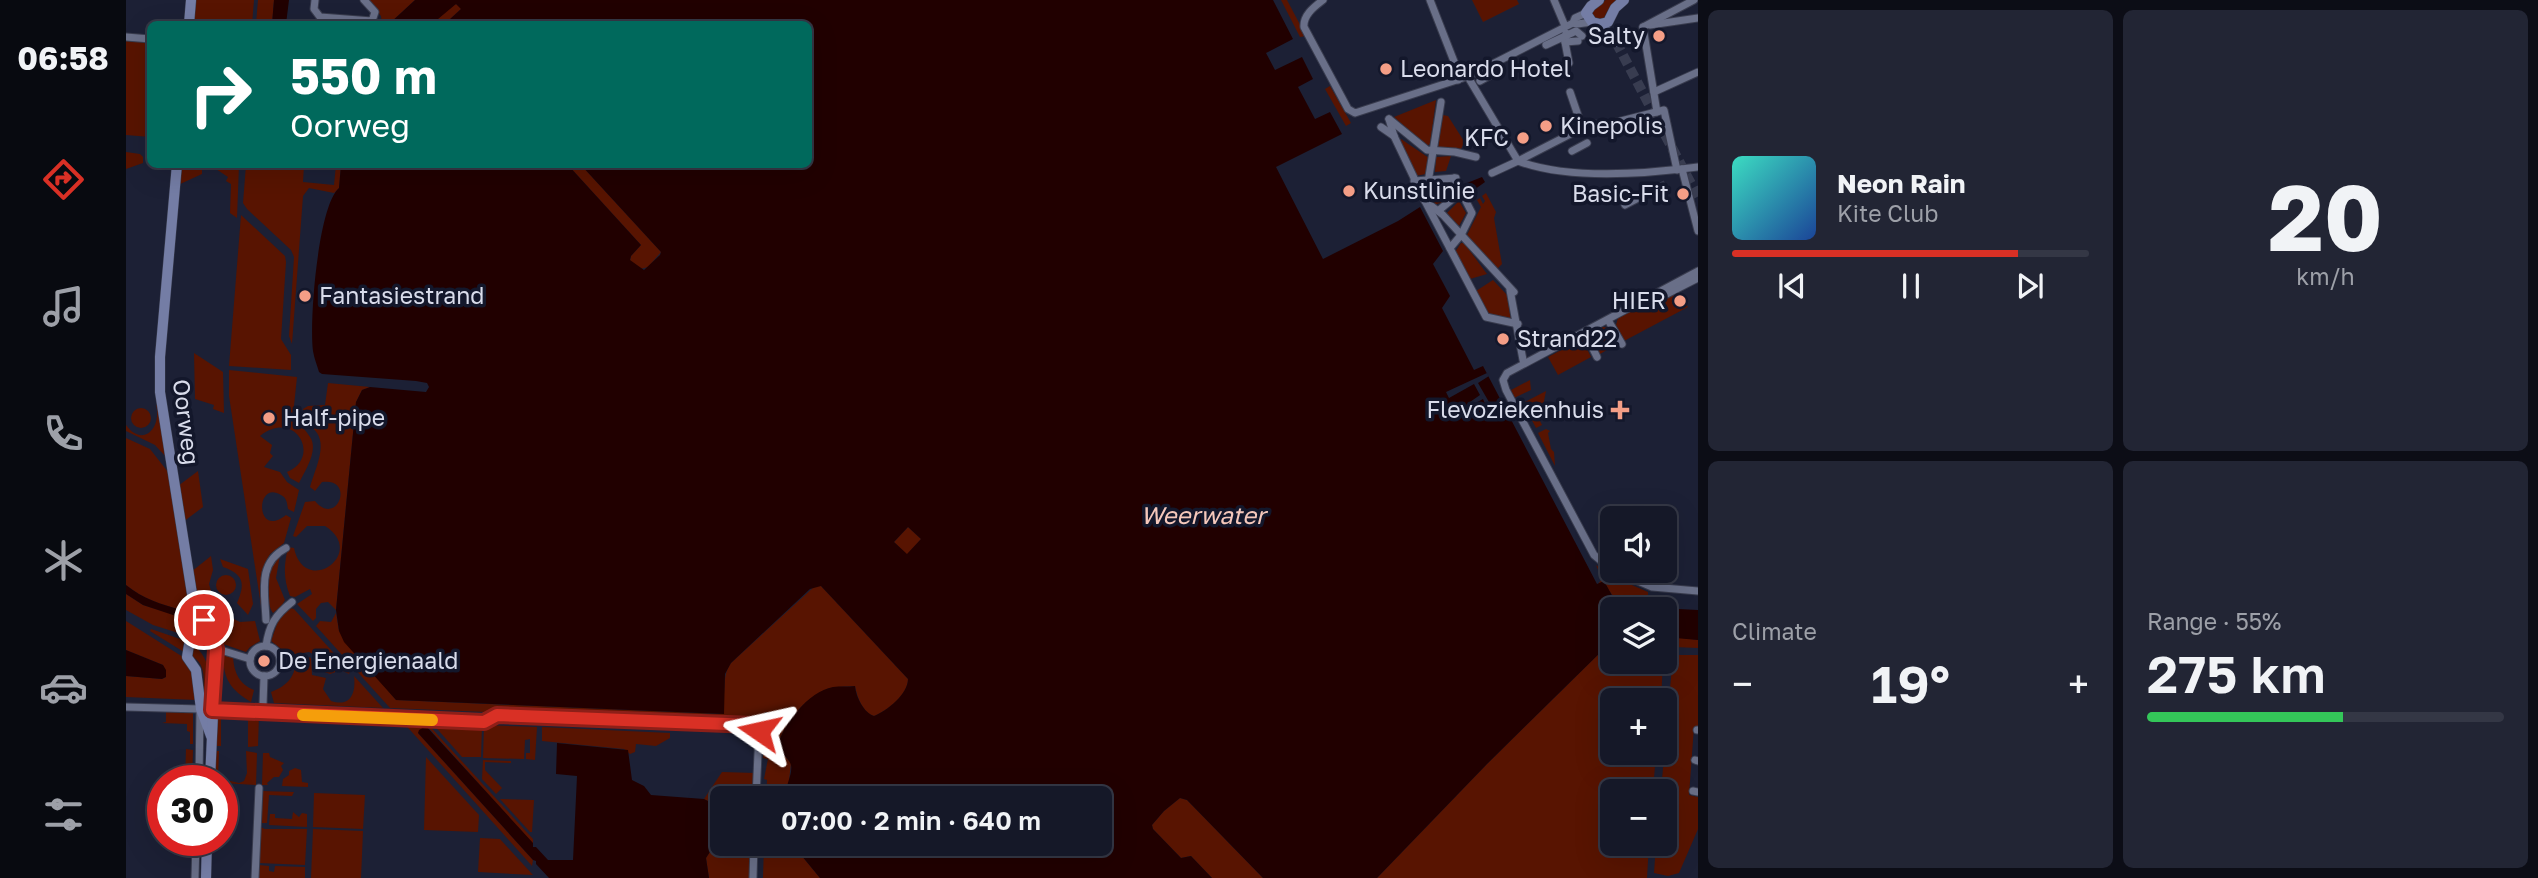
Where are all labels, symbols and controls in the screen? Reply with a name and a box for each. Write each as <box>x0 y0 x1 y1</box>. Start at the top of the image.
place label: Salty <box>1588 21 1645 49</box>
marker: Salty <box>1651 28 1667 44</box>
text: 06:58 <box>17 39 109 77</box>
text: 550 m <box>290 46 437 105</box>
icon: right <box>175 49 266 140</box>
place label: Leonardo Hotel <box>1400 54 1571 82</box>
marker: Leonardo Hotel <box>1378 61 1394 77</box>
text: Oorweg <box>290 106 410 144</box>
place label: Kinepolis <box>1560 111 1663 139</box>
marker: Kinepolis <box>1538 118 1554 134</box>
place label: KFC <box>1464 123 1509 151</box>
marker: KFC <box>1515 130 1531 146</box>
icon: directions <box>39 155 88 204</box>
text: 20 <box>2268 162 2383 271</box>
text: Neon Rain <box>1837 168 1966 199</box>
place label: Kunstlinie <box>1363 176 1475 204</box>
place label: Basic-Fit <box>1572 179 1669 207</box>
marker: Kunstlinie <box>1341 183 1357 199</box>
marker: Basic-Fit <box>1675 186 1691 202</box>
text: Kite Club <box>1837 199 1938 227</box>
text: km/h <box>2296 262 2355 290</box>
icon: previous <box>1773 267 1811 305</box>
icon: pause <box>1892 267 1930 305</box>
icon: next <box>2011 267 2049 305</box>
place label: Fantasiestrand <box>319 281 484 309</box>
icon: music <box>39 282 88 331</box>
place label: HIER <box>1612 286 1666 314</box>
marker: Fantasiestrand <box>297 288 313 304</box>
marker: HIER <box>1672 293 1688 309</box>
place label: Strand22 <box>1517 324 1617 352</box>
marker: Strand22 <box>1495 331 1511 347</box>
street label: Oorweg <box>168 377 206 466</box>
place label: Flevoziekenhuis <box>1426 395 1604 423</box>
marker: Flevoziekenhuis <box>1610 400 1630 420</box>
place label: Half-pipe <box>283 403 385 431</box>
icon: phone <box>39 409 88 458</box>
marker: Half-pipe <box>261 410 277 426</box>
water label: Weerwater <box>1141 500 1269 529</box>
map controls <box>1600 506 1677 856</box>
button: sound <box>1600 506 1677 583</box>
icon: climate <box>39 536 88 585</box>
pin <box>174 590 234 650</box>
button: layers <box>1600 597 1677 674</box>
icon: arrive <box>185 601 223 639</box>
text: Range · 55% <box>2147 607 2281 635</box>
text: Climate <box>1732 617 1817 645</box>
text: 275 km <box>2147 642 2326 704</box>
place label: De Energienaald <box>278 646 459 674</box>
text: 19° <box>1871 652 1950 714</box>
marker: De Energienaald <box>256 653 272 669</box>
text: − <box>1732 661 1753 706</box>
text: + <box>2068 661 2089 706</box>
icon: car <box>39 663 88 712</box>
button: + <box>1600 688 1677 765</box>
position arrow <box>722 694 796 768</box>
speed limit sign: 30 <box>147 765 238 856</box>
button: − <box>1600 779 1677 856</box>
icon: filters <box>39 790 88 839</box>
text: 07:00 · 2 min · 640 m <box>781 805 1041 836</box>

